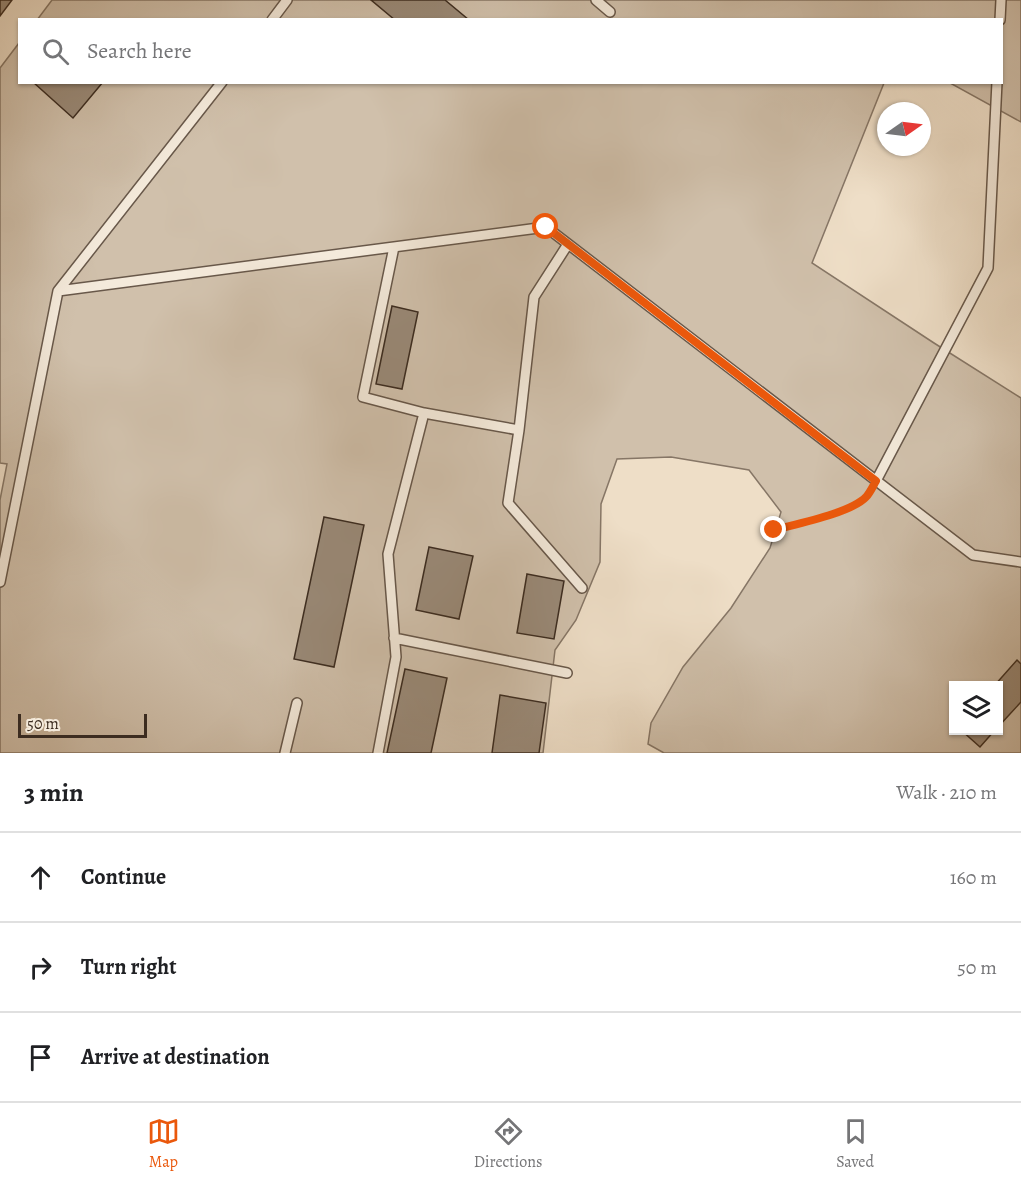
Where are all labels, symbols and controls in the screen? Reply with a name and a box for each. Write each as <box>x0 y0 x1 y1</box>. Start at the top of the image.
search box <box>18 18 1003 84</box>
icon: search <box>39 35 72 68</box>
text: Search here <box>87 36 192 66</box>
north arrow <box>877 102 931 156</box>
route start <box>532 213 558 239</box>
route end <box>760 516 786 542</box>
map controls <box>949 681 1003 735</box>
button: layers <box>949 681 1003 735</box>
scale bar <box>18 711 147 738</box>
text: 50 m <box>27 713 59 735</box>
text: 3 min <box>24 775 84 810</box>
text: Walk · 210 m <box>896 779 997 806</box>
icon: ahead <box>24 861 57 894</box>
text: Continue <box>81 862 166 892</box>
text: 160 m <box>950 864 997 891</box>
icon: right <box>24 951 57 984</box>
text: Turn right <box>81 952 177 982</box>
text: 50 m <box>957 954 997 981</box>
icon: arrive <box>24 1041 57 1074</box>
text: Arrive at destination <box>81 1042 270 1072</box>
tab: Map <box>147 1115 180 1173</box>
tab: Directions <box>474 1115 542 1173</box>
tab: Saved <box>836 1115 874 1173</box>

